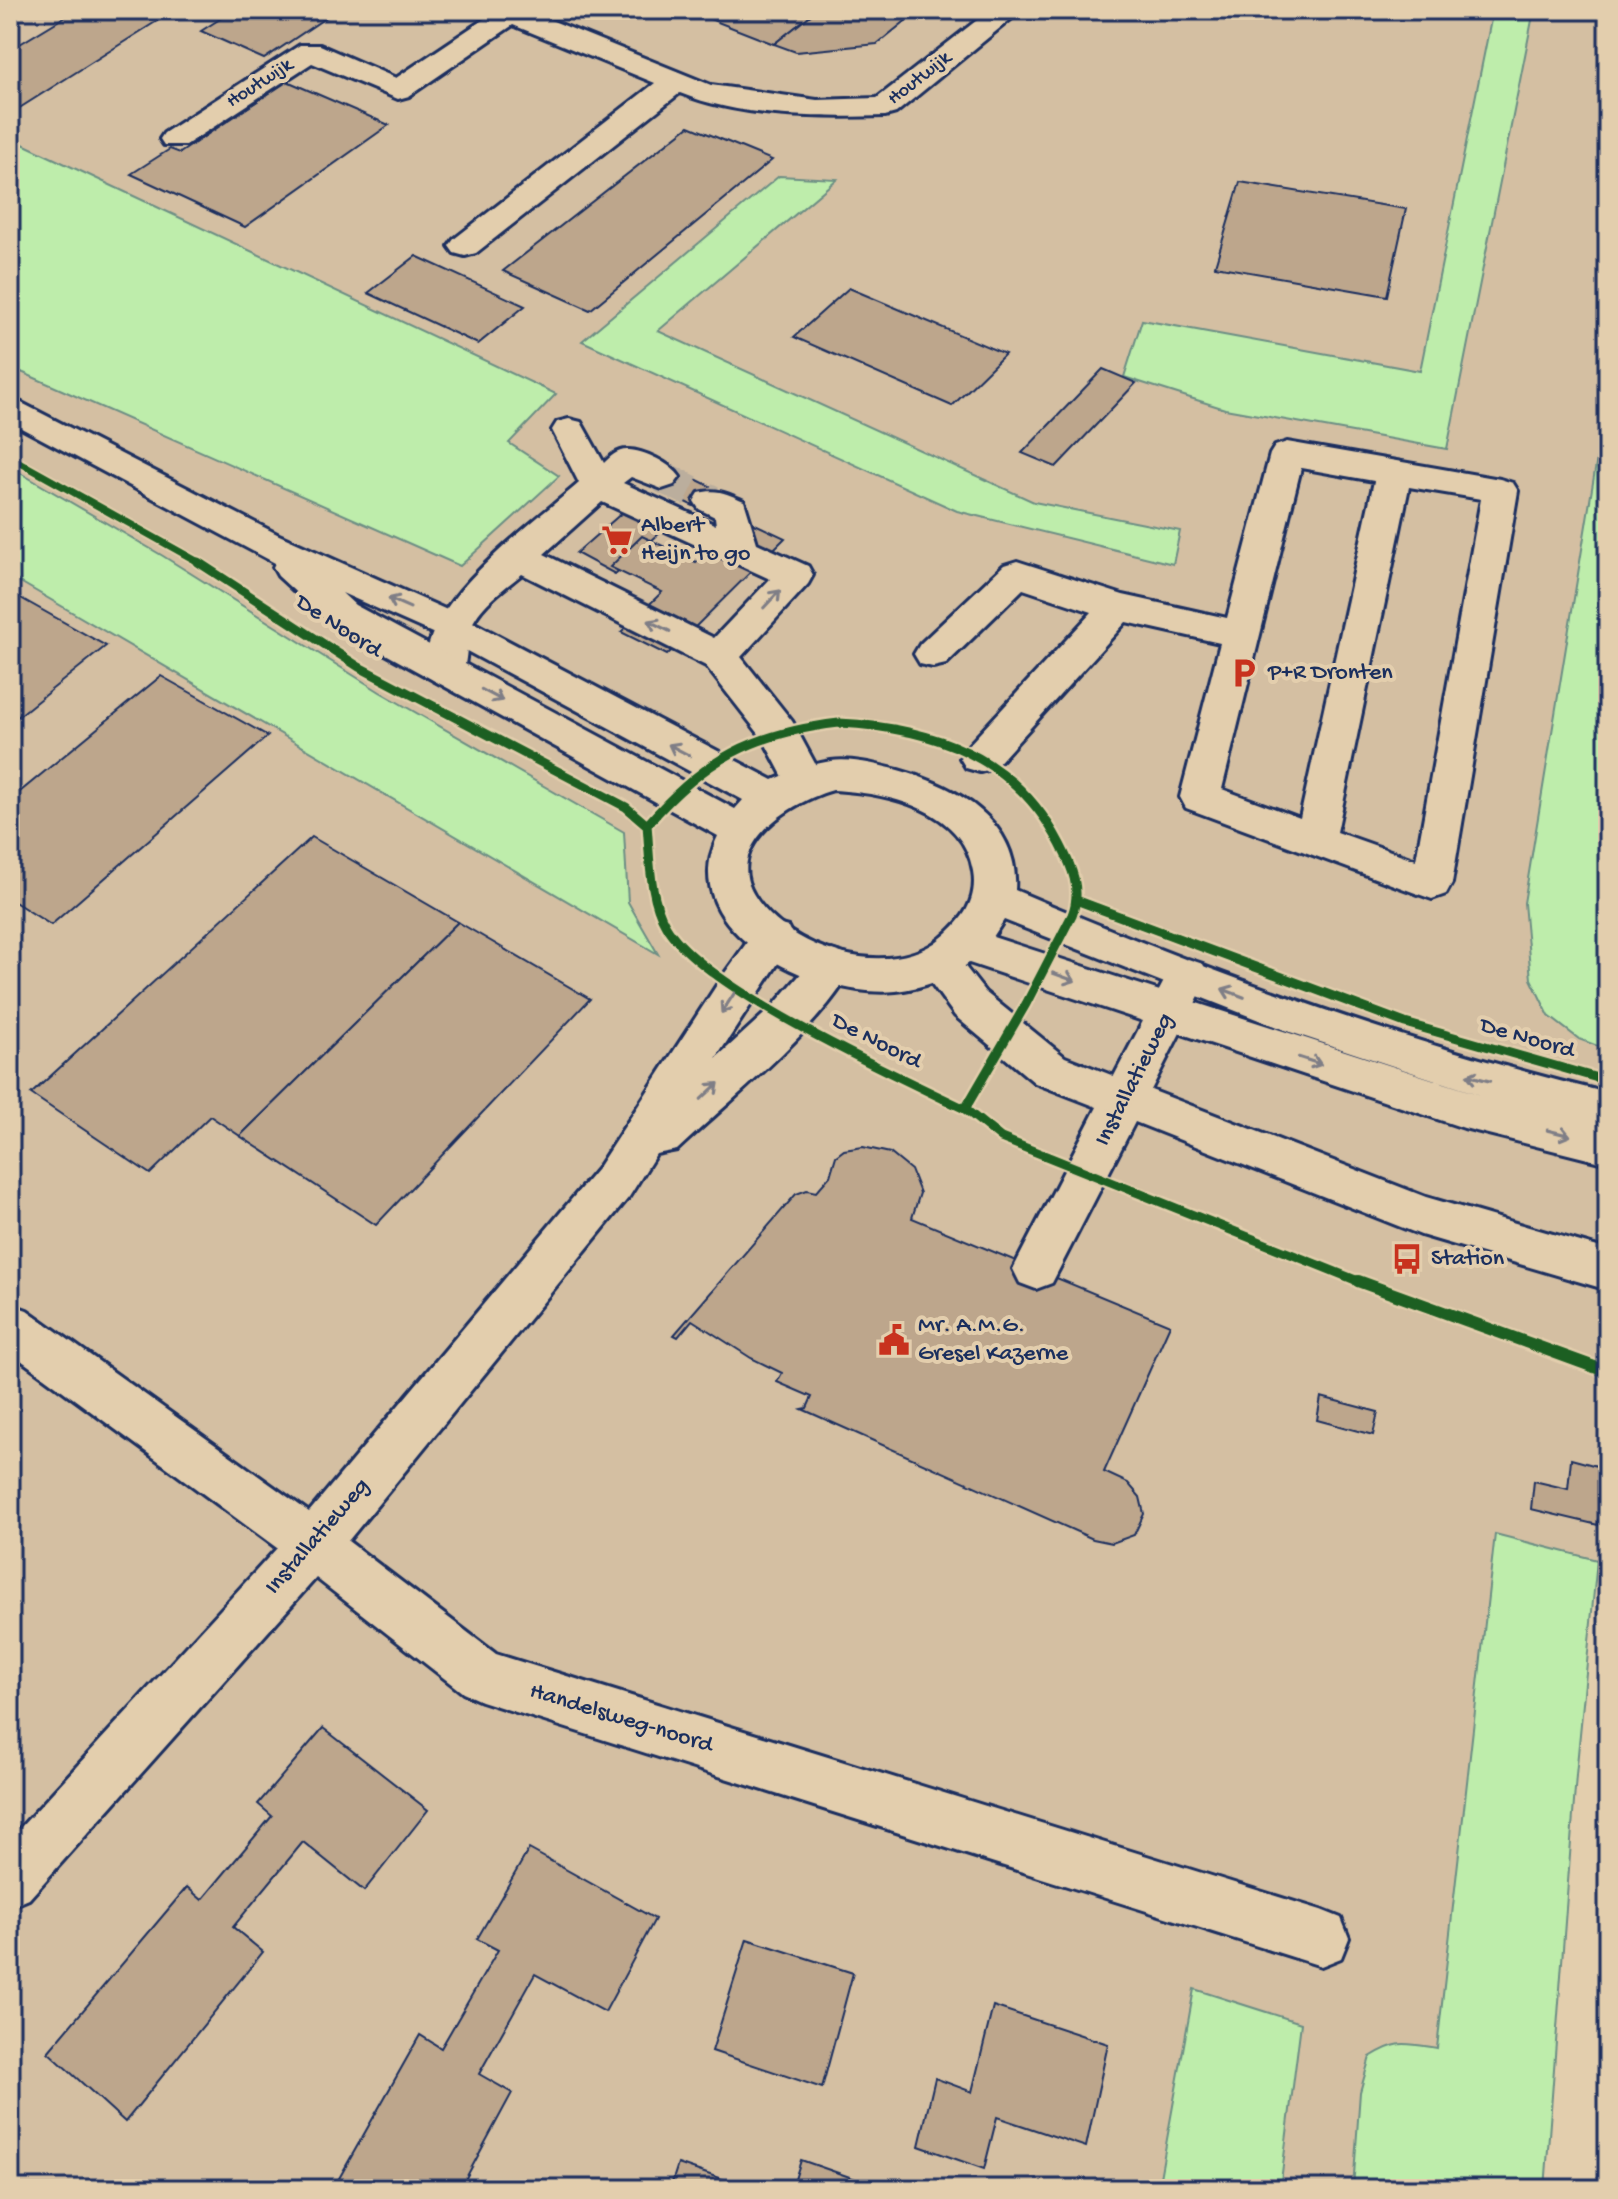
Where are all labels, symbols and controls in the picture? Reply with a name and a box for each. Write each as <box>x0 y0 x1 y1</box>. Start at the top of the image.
street label: Houtwijk <box>884 46 958 111</box>
street label: Houtwijk <box>223 53 299 114</box>
place label: Albert Heijn to go <box>641 512 750 569</box>
supermarket icon: Albert Heijn to go <box>600 523 634 557</box>
street label: De Noord <box>288 587 388 667</box>
one-way arrow <box>763 589 782 609</box>
one-way arrow <box>387 594 412 609</box>
one-way arrow <box>648 618 672 634</box>
parking icon: P+R Dronten <box>1227 656 1261 690</box>
place label: P+R Dronten <box>1267 659 1393 688</box>
one-way arrow <box>479 688 503 703</box>
one-way arrow <box>667 741 691 757</box>
one-way arrow <box>1051 971 1075 985</box>
one-way arrow <box>1221 985 1246 999</box>
one-way arrow <box>720 991 736 1013</box>
street label: De Noord <box>824 1006 927 1078</box>
street label: Installatieweg <box>1089 1009 1181 1151</box>
street label: De Noord <box>1475 1011 1579 1067</box>
one-way arrow <box>1297 1054 1322 1069</box>
one-way arrow <box>1466 1070 1492 1085</box>
one-way arrow <box>700 1082 719 1101</box>
one-way arrow <box>1546 1127 1572 1142</box>
bus stop icon: Station <box>1390 1242 1424 1276</box>
place label: Station <box>1431 1245 1505 1274</box>
place label: Mr. A.M.G. Gresel Kazerne <box>918 1312 1069 1369</box>
public building icon: Mr. A.M.G. Gresel Kazerne <box>877 1323 911 1357</box>
street label: Installatieweg <box>259 1473 377 1601</box>
street label: Handelsweg-noord <box>526 1677 718 1761</box>

